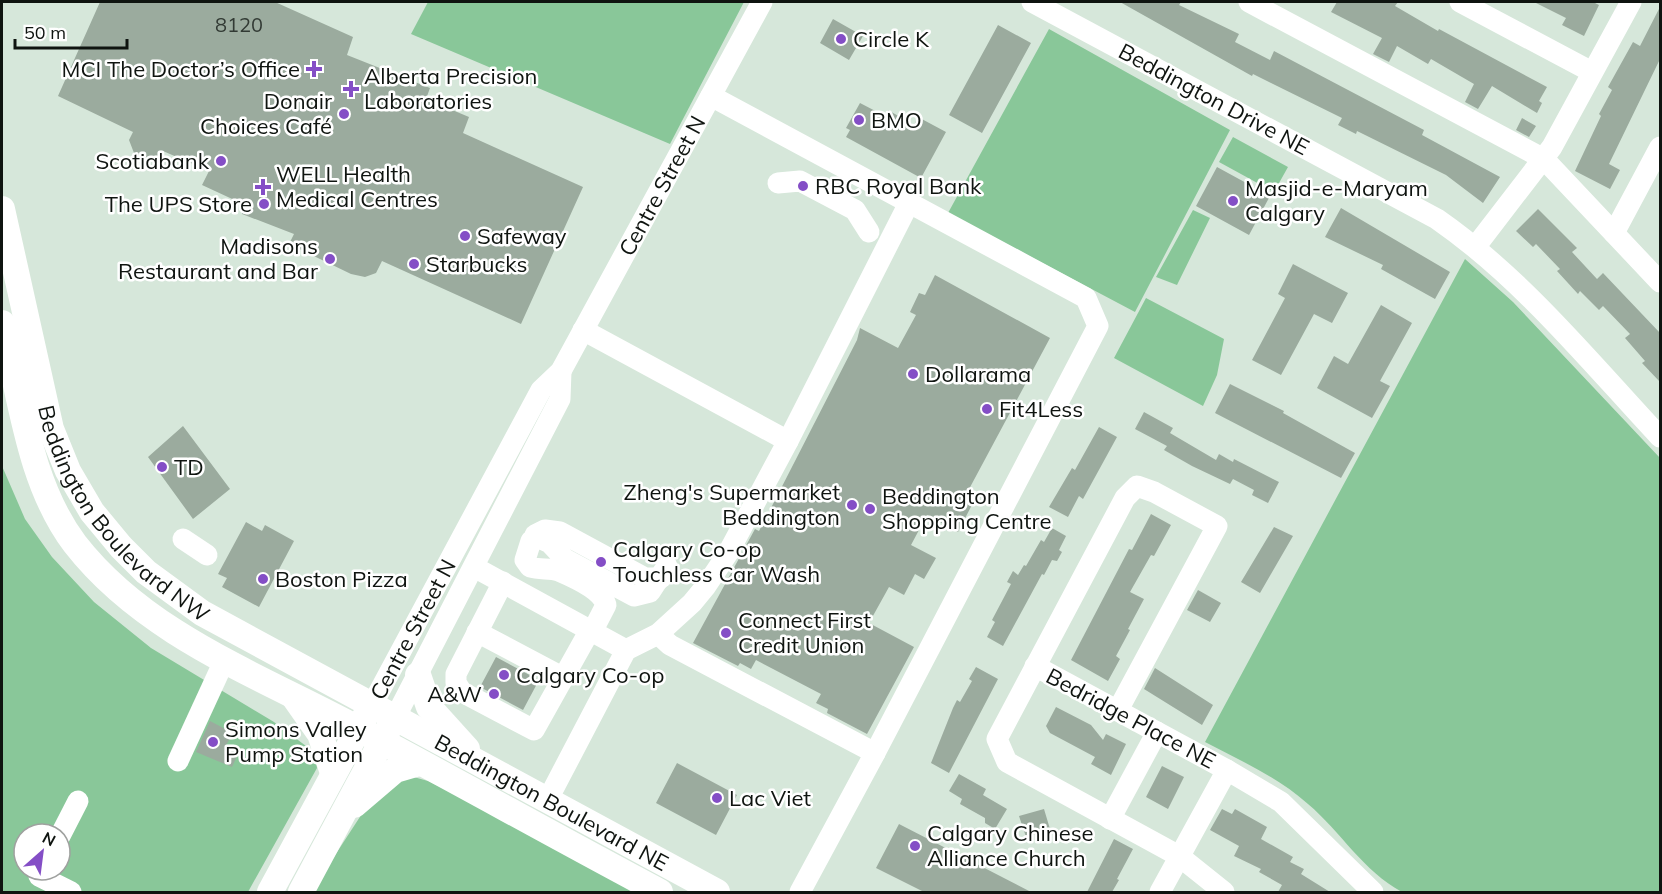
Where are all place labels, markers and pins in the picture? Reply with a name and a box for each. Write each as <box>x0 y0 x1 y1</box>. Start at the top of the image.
place label: Circle K <box>853 25 930 53</box>
marker: Circle K <box>834 32 848 46</box>
place label: MCI The Doctor’s Office <box>62 55 300 83</box>
marker: MCI The Doctor’s Office <box>305 60 323 78</box>
place label: Alberta Precision Laboratories <box>364 62 537 115</box>
marker: Alberta Precision Laboratories <box>342 80 360 98</box>
place label: Donair Choices Café <box>200 87 332 140</box>
place label: BMO <box>871 106 922 134</box>
marker: Donair Choices Café <box>337 107 351 121</box>
marker: BMO <box>852 113 866 127</box>
place label: Scotiabank <box>95 147 210 175</box>
marker: Scotiabank <box>214 154 228 168</box>
place label: WELL Health Medical Centres <box>276 160 438 213</box>
place label: RBC Royal Bank <box>815 172 982 200</box>
place label: Masjid-e-Maryam Calgary <box>1245 174 1428 227</box>
marker: WELL Health Medical Centres <box>254 178 272 196</box>
marker: RBC Royal Bank <box>796 179 810 193</box>
place label: The UPS Store <box>105 190 252 218</box>
marker: Masjid-e-Maryam Calgary <box>1226 194 1240 208</box>
marker: The UPS Store <box>257 197 271 211</box>
place label: Safeway <box>477 222 567 250</box>
marker: Safeway <box>458 229 472 243</box>
place label: Madisons Restaurant and Bar <box>118 232 318 285</box>
place label: Starbucks <box>426 250 527 278</box>
marker: Madisons Restaurant and Bar <box>323 252 337 266</box>
marker: Starbucks <box>407 257 421 271</box>
place label: Dollarama <box>925 360 1031 388</box>
marker: Dollarama <box>906 367 920 381</box>
place label: Fit4Less <box>999 395 1083 423</box>
marker: Fit4Less <box>980 402 994 416</box>
place label: TD <box>174 453 204 481</box>
marker: TD <box>155 460 169 474</box>
place label: Zheng's Supermarket Beddington <box>624 478 840 531</box>
place label: Beddington Shopping Centre <box>882 482 1051 535</box>
marker: Zheng's Supermarket Beddington <box>845 498 859 512</box>
marker: Beddington Shopping Centre <box>863 502 877 516</box>
place label: Calgary Co-op Touchless Car Wash <box>613 535 820 588</box>
marker: Calgary Co-op Touchless Car Wash <box>594 555 608 569</box>
place label: Boston Pizza <box>275 565 408 593</box>
marker: Boston Pizza <box>256 572 270 586</box>
place label: Connect First Credit Union <box>738 606 871 659</box>
marker: Connect First Credit Union <box>719 626 733 640</box>
place label: Calgary Co-op <box>516 661 664 689</box>
marker: Calgary Co-op <box>497 668 511 682</box>
place label: A&W <box>427 680 482 708</box>
marker: A&W <box>487 687 501 701</box>
place label: Simons Valley Pump Station <box>225 715 367 768</box>
marker: Simons Valley Pump Station <box>206 735 220 749</box>
place label: Lac Viet <box>729 784 811 812</box>
marker: Lac Viet <box>710 791 724 805</box>
place label: Calgary Chinese Alliance Church <box>927 819 1094 872</box>
marker: Calgary Chinese Alliance Church <box>908 839 922 853</box>

